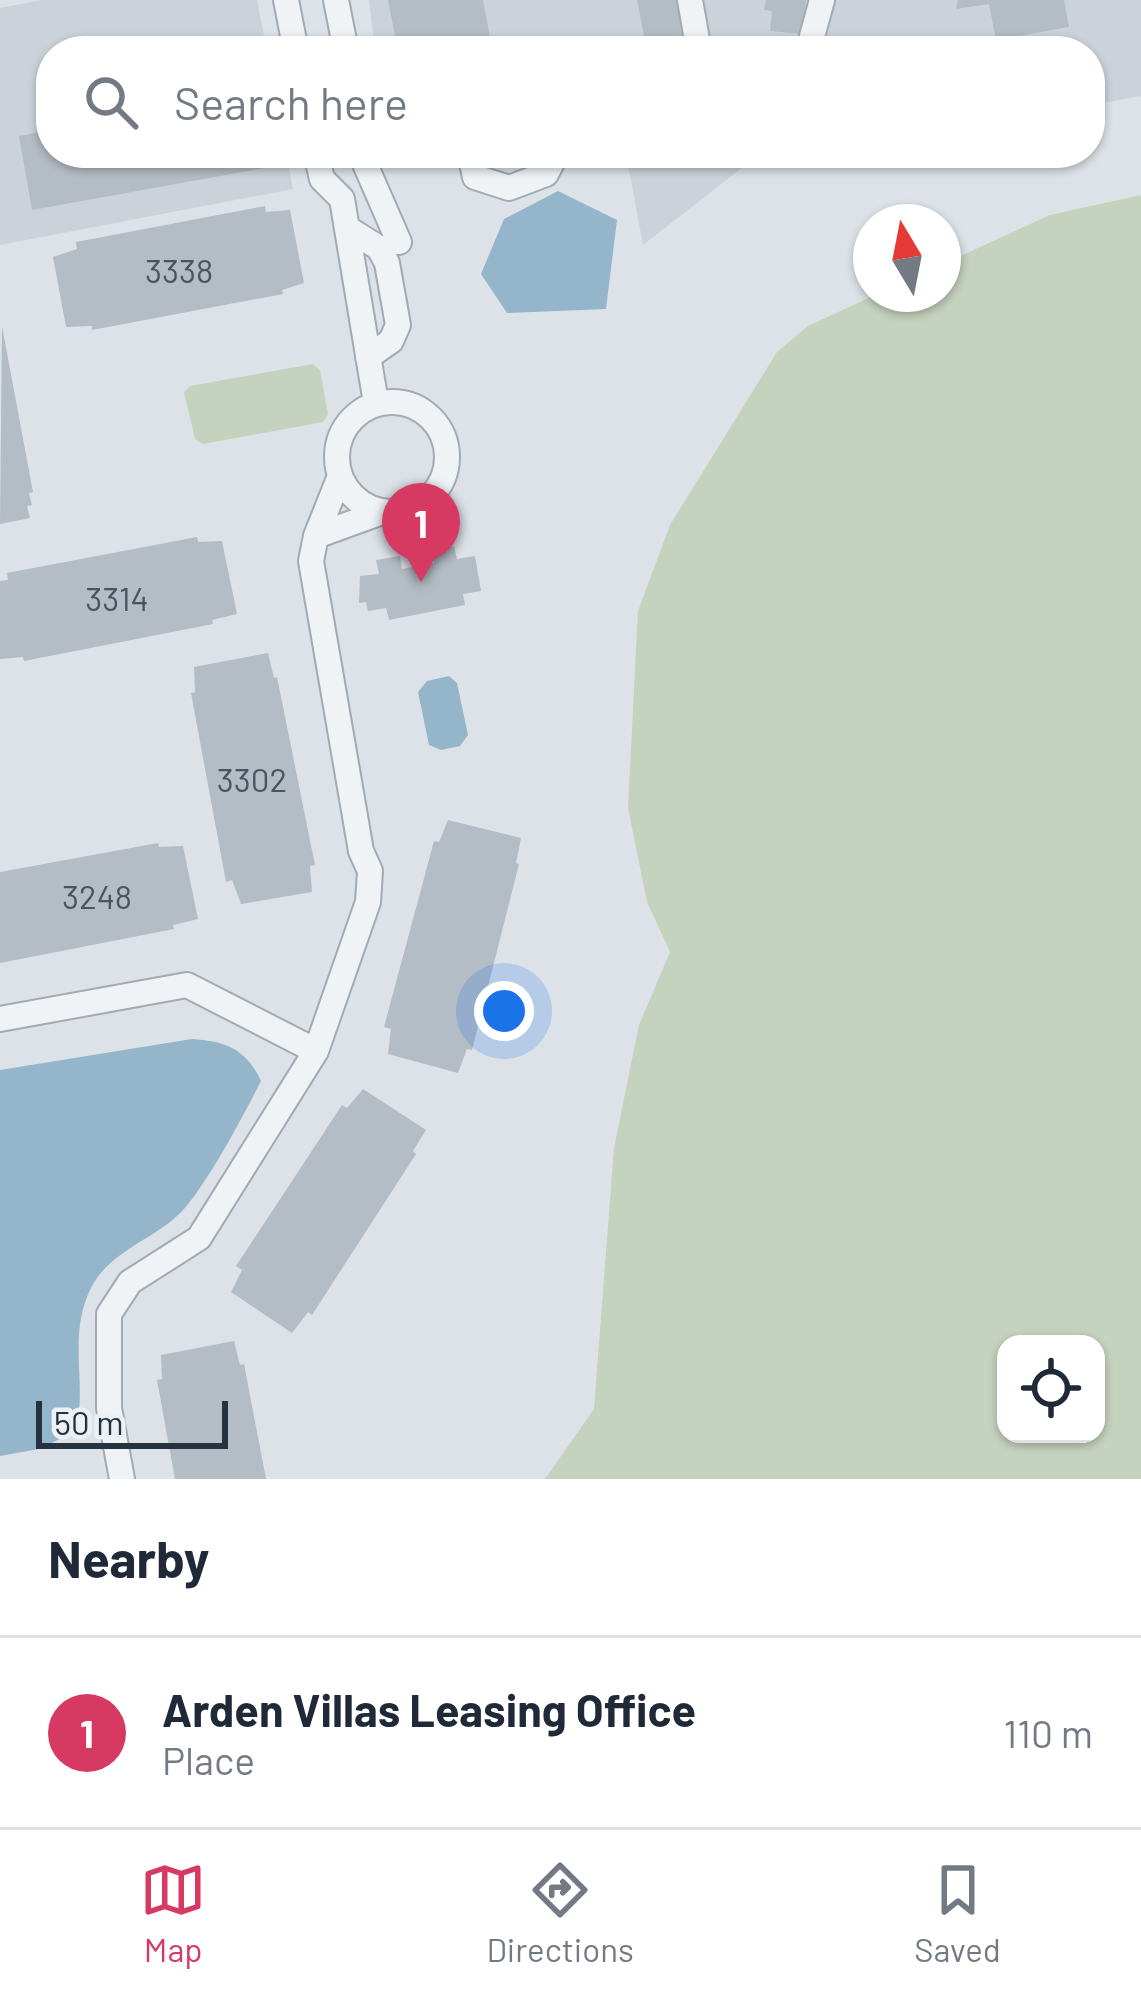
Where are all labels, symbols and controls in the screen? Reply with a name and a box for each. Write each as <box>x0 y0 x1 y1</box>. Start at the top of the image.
search box <box>36 36 1105 168</box>
icon: search <box>78 69 144 135</box>
text: Search here <box>174 75 408 129</box>
north arrow <box>853 204 961 312</box>
house number: 3338 <box>145 250 213 290</box>
pin: 1 <box>382 483 460 582</box>
house number: 3314 <box>85 578 149 618</box>
house number: 3302 <box>217 759 287 799</box>
house number: 3248 <box>62 876 132 916</box>
your location <box>474 981 534 1041</box>
map controls <box>997 1335 1105 1443</box>
button: locate <box>997 1335 1105 1443</box>
scale bar <box>36 1395 228 1448</box>
text: 50 m <box>54 1402 124 1442</box>
text: Nearby <box>48 1527 209 1588</box>
text: Arden Villas Leasing Office <box>162 1682 696 1736</box>
text: 1 <box>80 1709 94 1756</box>
text: 110 m <box>1003 1709 1093 1756</box>
text: Place <box>162 1736 255 1783</box>
tab: Map <box>140 1857 206 1969</box>
tab: Directions <box>486 1857 634 1969</box>
tab: Saved <box>914 1857 1001 1969</box>

